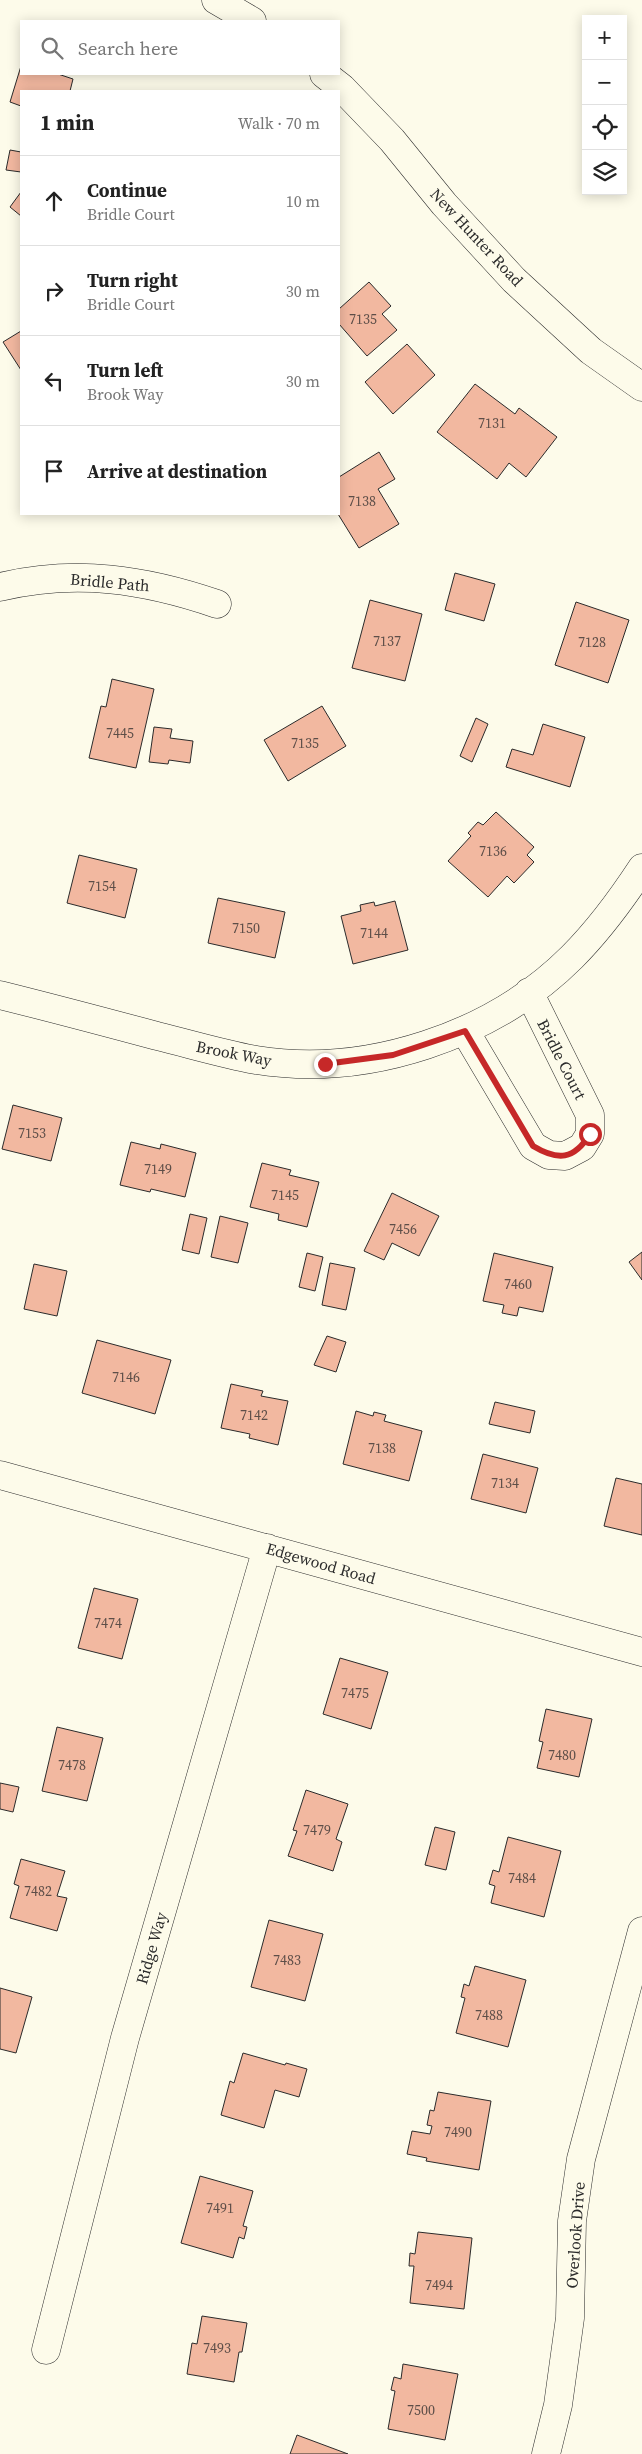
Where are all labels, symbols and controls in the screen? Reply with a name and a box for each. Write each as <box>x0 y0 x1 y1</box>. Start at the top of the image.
map controls <box>582 15 627 195</box>
button: + <box>582 15 627 60</box>
search box <box>20 20 340 75</box>
icon: search <box>38 34 66 62</box>
text: Search here <box>78 35 178 61</box>
button: − <box>582 60 627 105</box>
button: locate <box>582 105 627 150</box>
text: 1 min <box>40 108 95 137</box>
text: Walk · 70 m <box>238 112 320 134</box>
button: layers <box>582 150 627 195</box>
text: Continue <box>87 177 167 203</box>
street label: New Hunter Road <box>426 183 528 291</box>
icon: ahead <box>40 187 68 215</box>
text: 10 m <box>286 190 320 212</box>
text: Bridle Court <box>87 203 175 225</box>
text: Turn right <box>87 267 178 293</box>
icon: right <box>40 277 68 305</box>
text: 30 m <box>286 280 320 302</box>
text: Bridle Court <box>87 293 175 315</box>
house number: 7135 <box>349 309 377 329</box>
text: Turn left <box>87 357 163 383</box>
icon: left <box>40 367 68 395</box>
text: 30 m <box>286 370 320 392</box>
text: Brook Way <box>87 383 164 405</box>
house number: 7131 <box>478 413 506 433</box>
icon: arrive <box>40 457 68 485</box>
text: Arrive at destination <box>87 458 267 484</box>
house number: 7138 <box>348 491 376 511</box>
street label: Bridle Path <box>69 568 151 596</box>
house number: 7137 <box>373 631 401 651</box>
house number: 7128 <box>578 632 606 652</box>
house number: 7445 <box>106 723 134 743</box>
house number: 7135 <box>291 733 319 753</box>
house number: 7136 <box>479 841 507 861</box>
house number: 7154 <box>88 876 116 896</box>
house number: 7150 <box>232 918 260 938</box>
house number: 7144 <box>360 923 388 943</box>
street label: Bridle Court <box>532 1015 592 1104</box>
street label: Brook Way <box>194 1035 274 1071</box>
route end <box>314 1053 337 1076</box>
house number: 7153 <box>18 1123 46 1143</box>
route start <box>579 1123 602 1146</box>
house number: 7149 <box>144 1159 172 1179</box>
house number: 7145 <box>271 1185 299 1205</box>
house number: 7456 <box>389 1219 417 1239</box>
house number: 7460 <box>504 1274 532 1294</box>
house number: 7146 <box>112 1367 140 1387</box>
house number: 7142 <box>240 1405 268 1425</box>
house number: 7138 <box>368 1438 396 1458</box>
house number: 7134 <box>491 1473 519 1493</box>
street label: Edgewood Road <box>264 1537 378 1589</box>
house number: 7474 <box>94 1613 122 1633</box>
house number: 7475 <box>341 1683 369 1703</box>
house number: 7480 <box>548 1745 576 1765</box>
house number: 7478 <box>58 1755 86 1775</box>
house number: 7479 <box>303 1820 331 1840</box>
house number: 7484 <box>508 1868 536 1888</box>
house number: 7482 <box>24 1881 52 1901</box>
street label: Ridge Way <box>130 1909 172 1987</box>
house number: 7483 <box>273 1950 301 1970</box>
house number: 7488 <box>475 2005 503 2025</box>
house number: 7490 <box>444 2122 472 2142</box>
street label: Overlook Drive <box>560 2181 590 2289</box>
house number: 7491 <box>206 2198 234 2218</box>
house number: 7494 <box>425 2275 453 2295</box>
house number: 7493 <box>203 2338 231 2358</box>
house number: 7500 <box>407 2400 435 2420</box>

